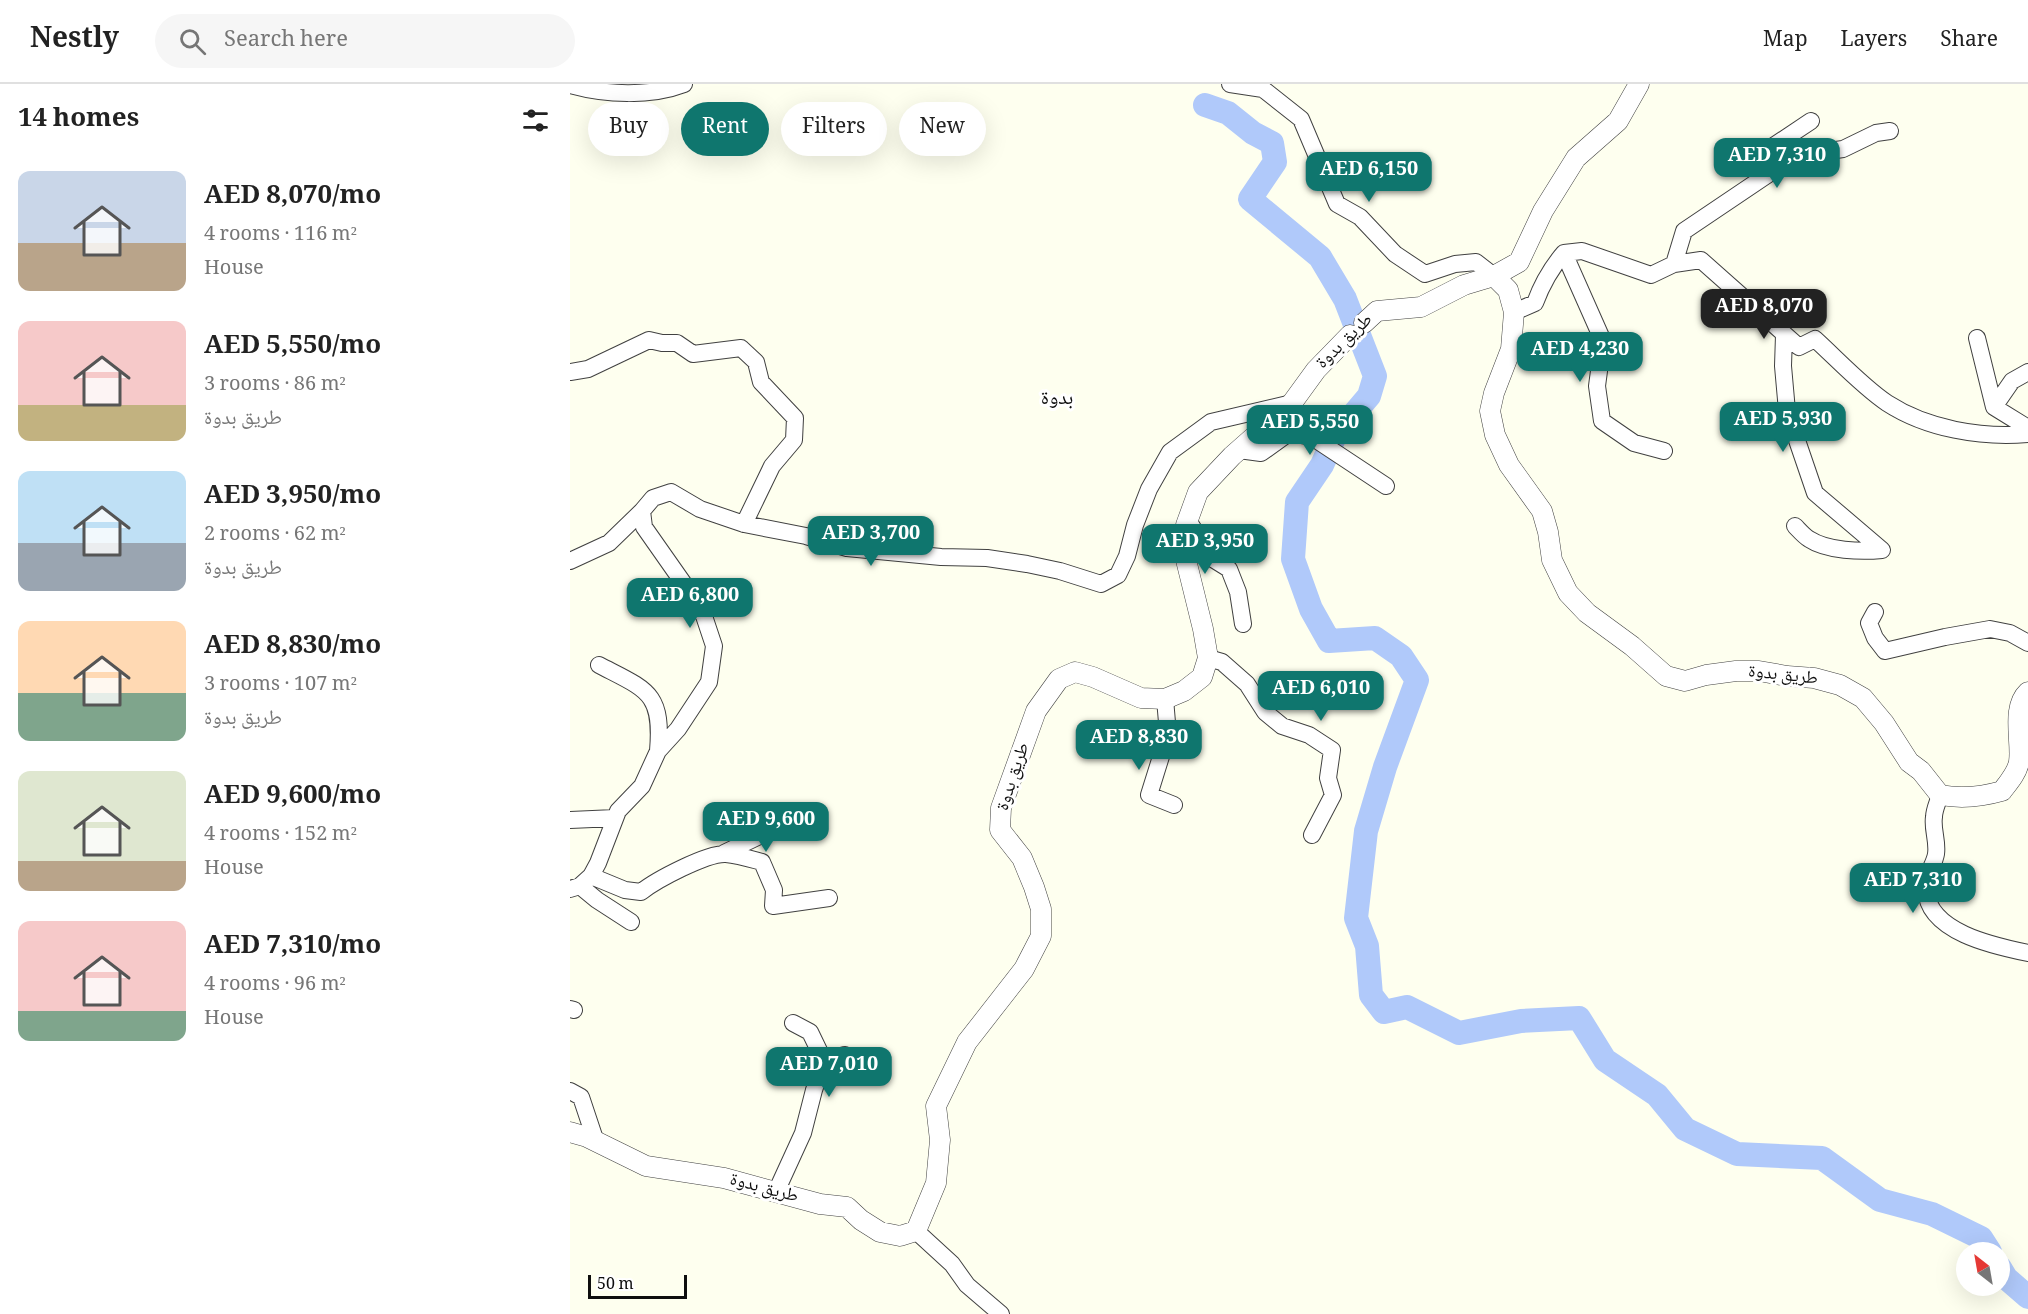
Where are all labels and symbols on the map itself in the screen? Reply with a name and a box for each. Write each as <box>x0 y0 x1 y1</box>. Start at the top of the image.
pin: AED 7,310 <box>1708 138 1846 189</box>
pin: AED 6,150 <box>1300 152 1438 203</box>
pin: AED 8,070 <box>1695 289 1833 340</box>
street label: طريق بدوة <box>1309 307 1381 377</box>
pin: AED 4,230 <box>1511 332 1649 383</box>
district label: بدوة <box>1041 383 1073 417</box>
pin: AED 5,930 <box>1714 402 1852 453</box>
pin: AED 5,550 <box>1241 405 1379 456</box>
pin: AED 3,700 <box>802 516 940 567</box>
pin: AED 3,950 <box>1136 524 1274 575</box>
pin: AED 6,800 <box>621 578 759 629</box>
street label: طريق بدوة <box>1747 657 1819 695</box>
pin: AED 6,010 <box>1252 671 1390 722</box>
pin: AED 8,830 <box>1070 720 1208 771</box>
street label: طريق بدوة <box>989 739 1039 815</box>
pin: AED 9,600 <box>697 802 835 853</box>
pin: AED 7,310 <box>1844 863 1982 914</box>
pin: AED 7,010 <box>760 1047 898 1098</box>
street label: طريق بدوة <box>726 1165 802 1213</box>
north arrow <box>1956 1242 2010 1296</box>
scale bar <box>588 1272 687 1300</box>

